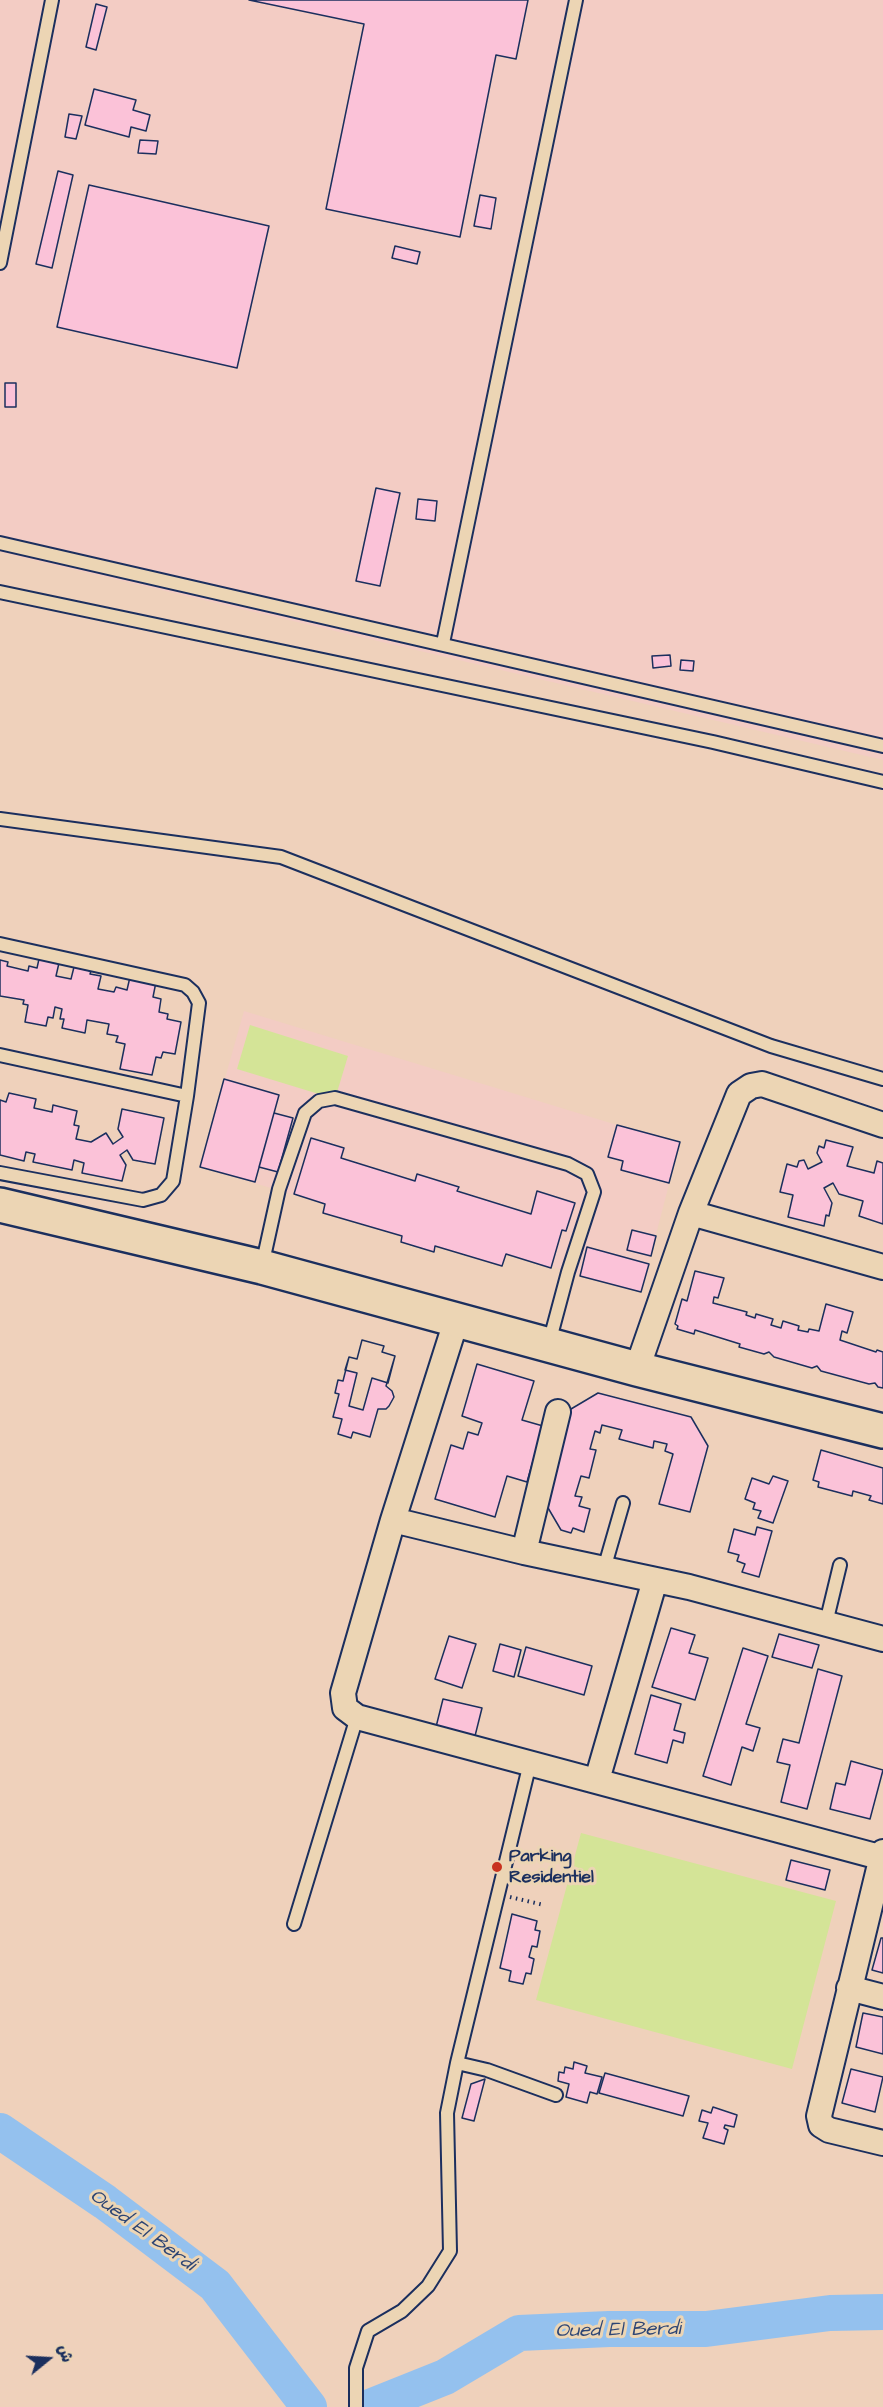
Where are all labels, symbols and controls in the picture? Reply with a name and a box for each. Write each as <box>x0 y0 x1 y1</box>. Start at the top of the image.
place label: Parking Residentiel <box>509 1846 594 1888</box>
marker: Parking Residentiel <box>490 1860 504 1874</box>
water label: Oued El Berdi <box>84 2185 200 2277</box>
water label: Oued El Berdi <box>555 2318 681 2344</box>
north arrow <box>18 2329 78 2389</box>
text: ش <box>52 2342 78 2365</box>

